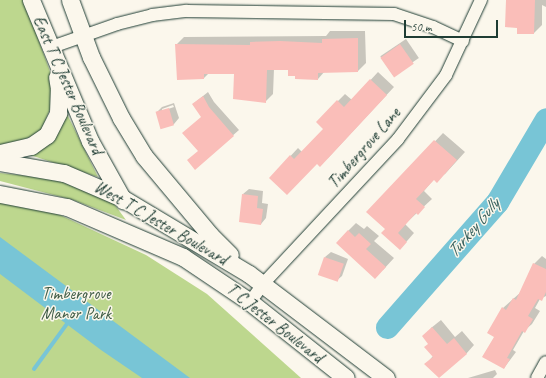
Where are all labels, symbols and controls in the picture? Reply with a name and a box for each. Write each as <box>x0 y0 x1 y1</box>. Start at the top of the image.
scale bar <box>406 12 500 38</box>
street label: East T C Jester Boulevard <box>28 13 108 157</box>
text: 50 m <box>411 19 431 35</box>
street label: Timbergrove Lane <box>323 103 405 193</box>
street label: West T C Jester Boulevard <box>91 177 231 269</box>
water label: Turkey Gully <box>442 194 504 262</box>
street label: T C Jester Boulevard <box>223 279 327 367</box>
park label: Timbergrove Manor Park <box>41 284 111 324</box>

